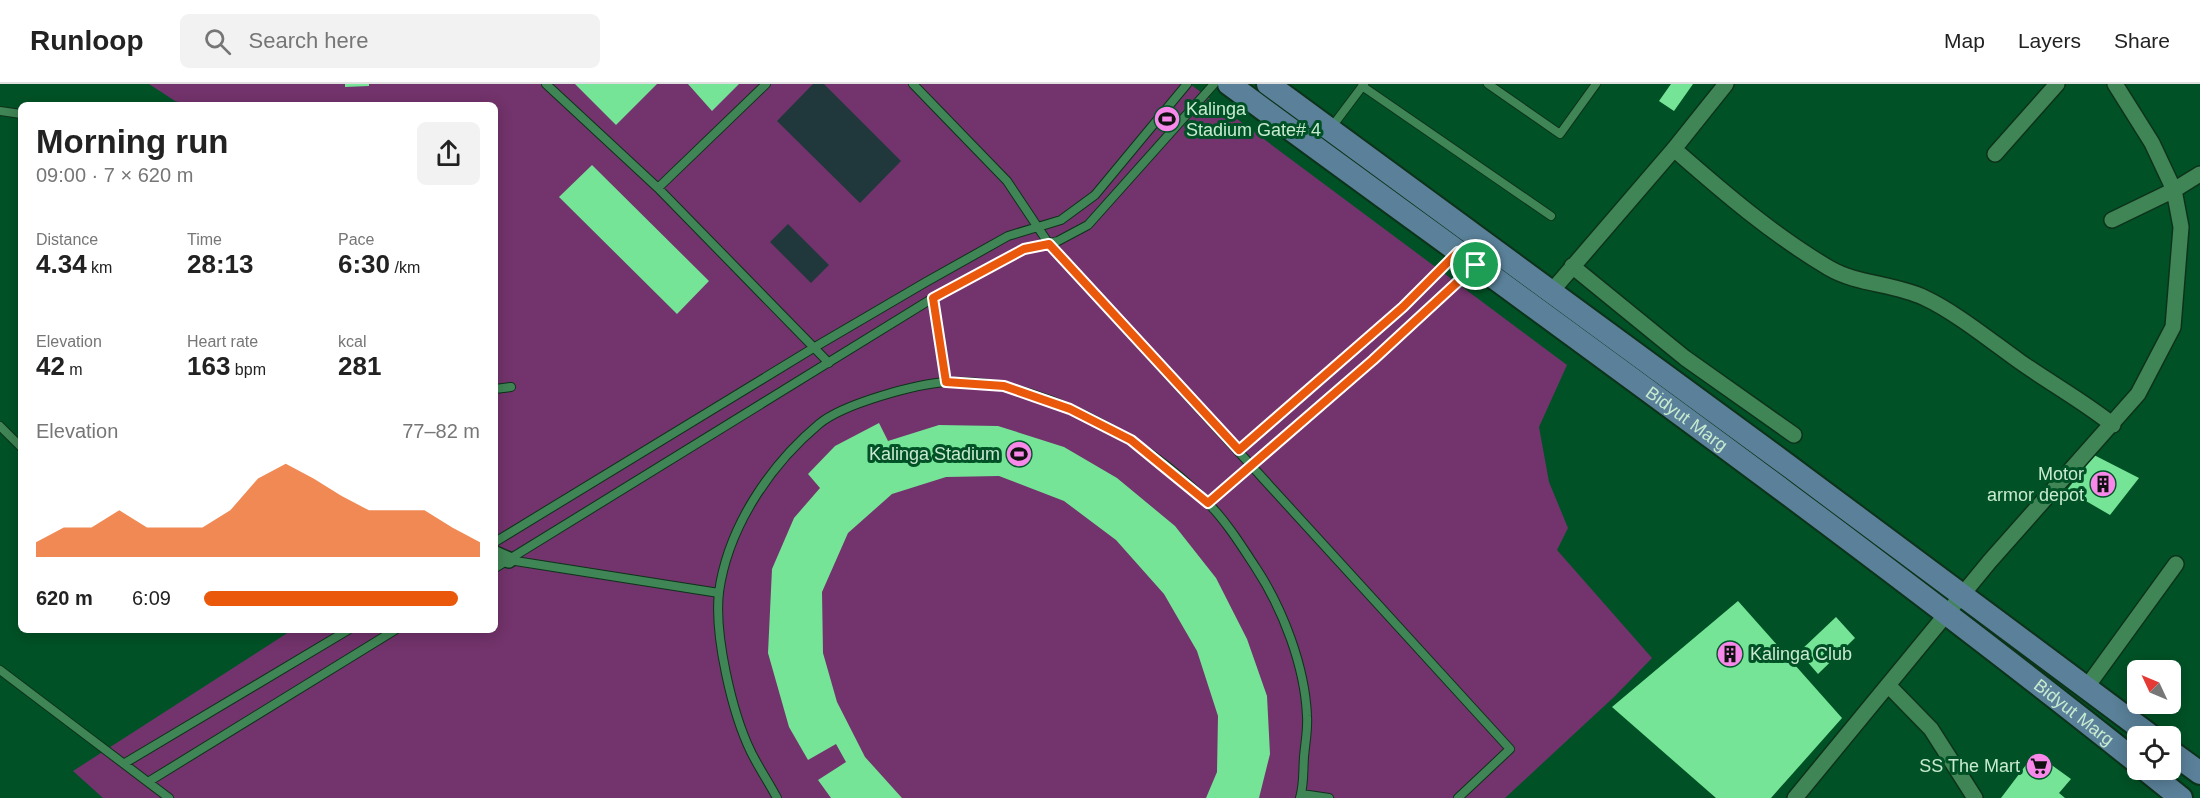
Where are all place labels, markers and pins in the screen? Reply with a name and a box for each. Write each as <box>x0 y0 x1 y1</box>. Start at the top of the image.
place label: Kalinga Stadium Gate# 4 <box>1186 99 1321 140</box>
sports icon: Kalinga Stadium Gate# 4 <box>1152 104 1182 134</box>
pin <box>1450 239 1501 290</box>
sports icon: Kalinga Stadium <box>1004 439 1034 469</box>
place label: Kalinga Stadium <box>869 444 1000 464</box>
place label: Motor armor depot <box>1987 464 2084 505</box>
building icon: Motor armor depot <box>2088 469 2118 499</box>
building icon: Kalinga Club <box>1715 639 1745 669</box>
place label: Kalinga Club <box>1750 644 1852 664</box>
supermarket icon: SS The Mart <box>2024 751 2054 781</box>
place label: SS The Mart <box>1919 756 2020 776</box>

